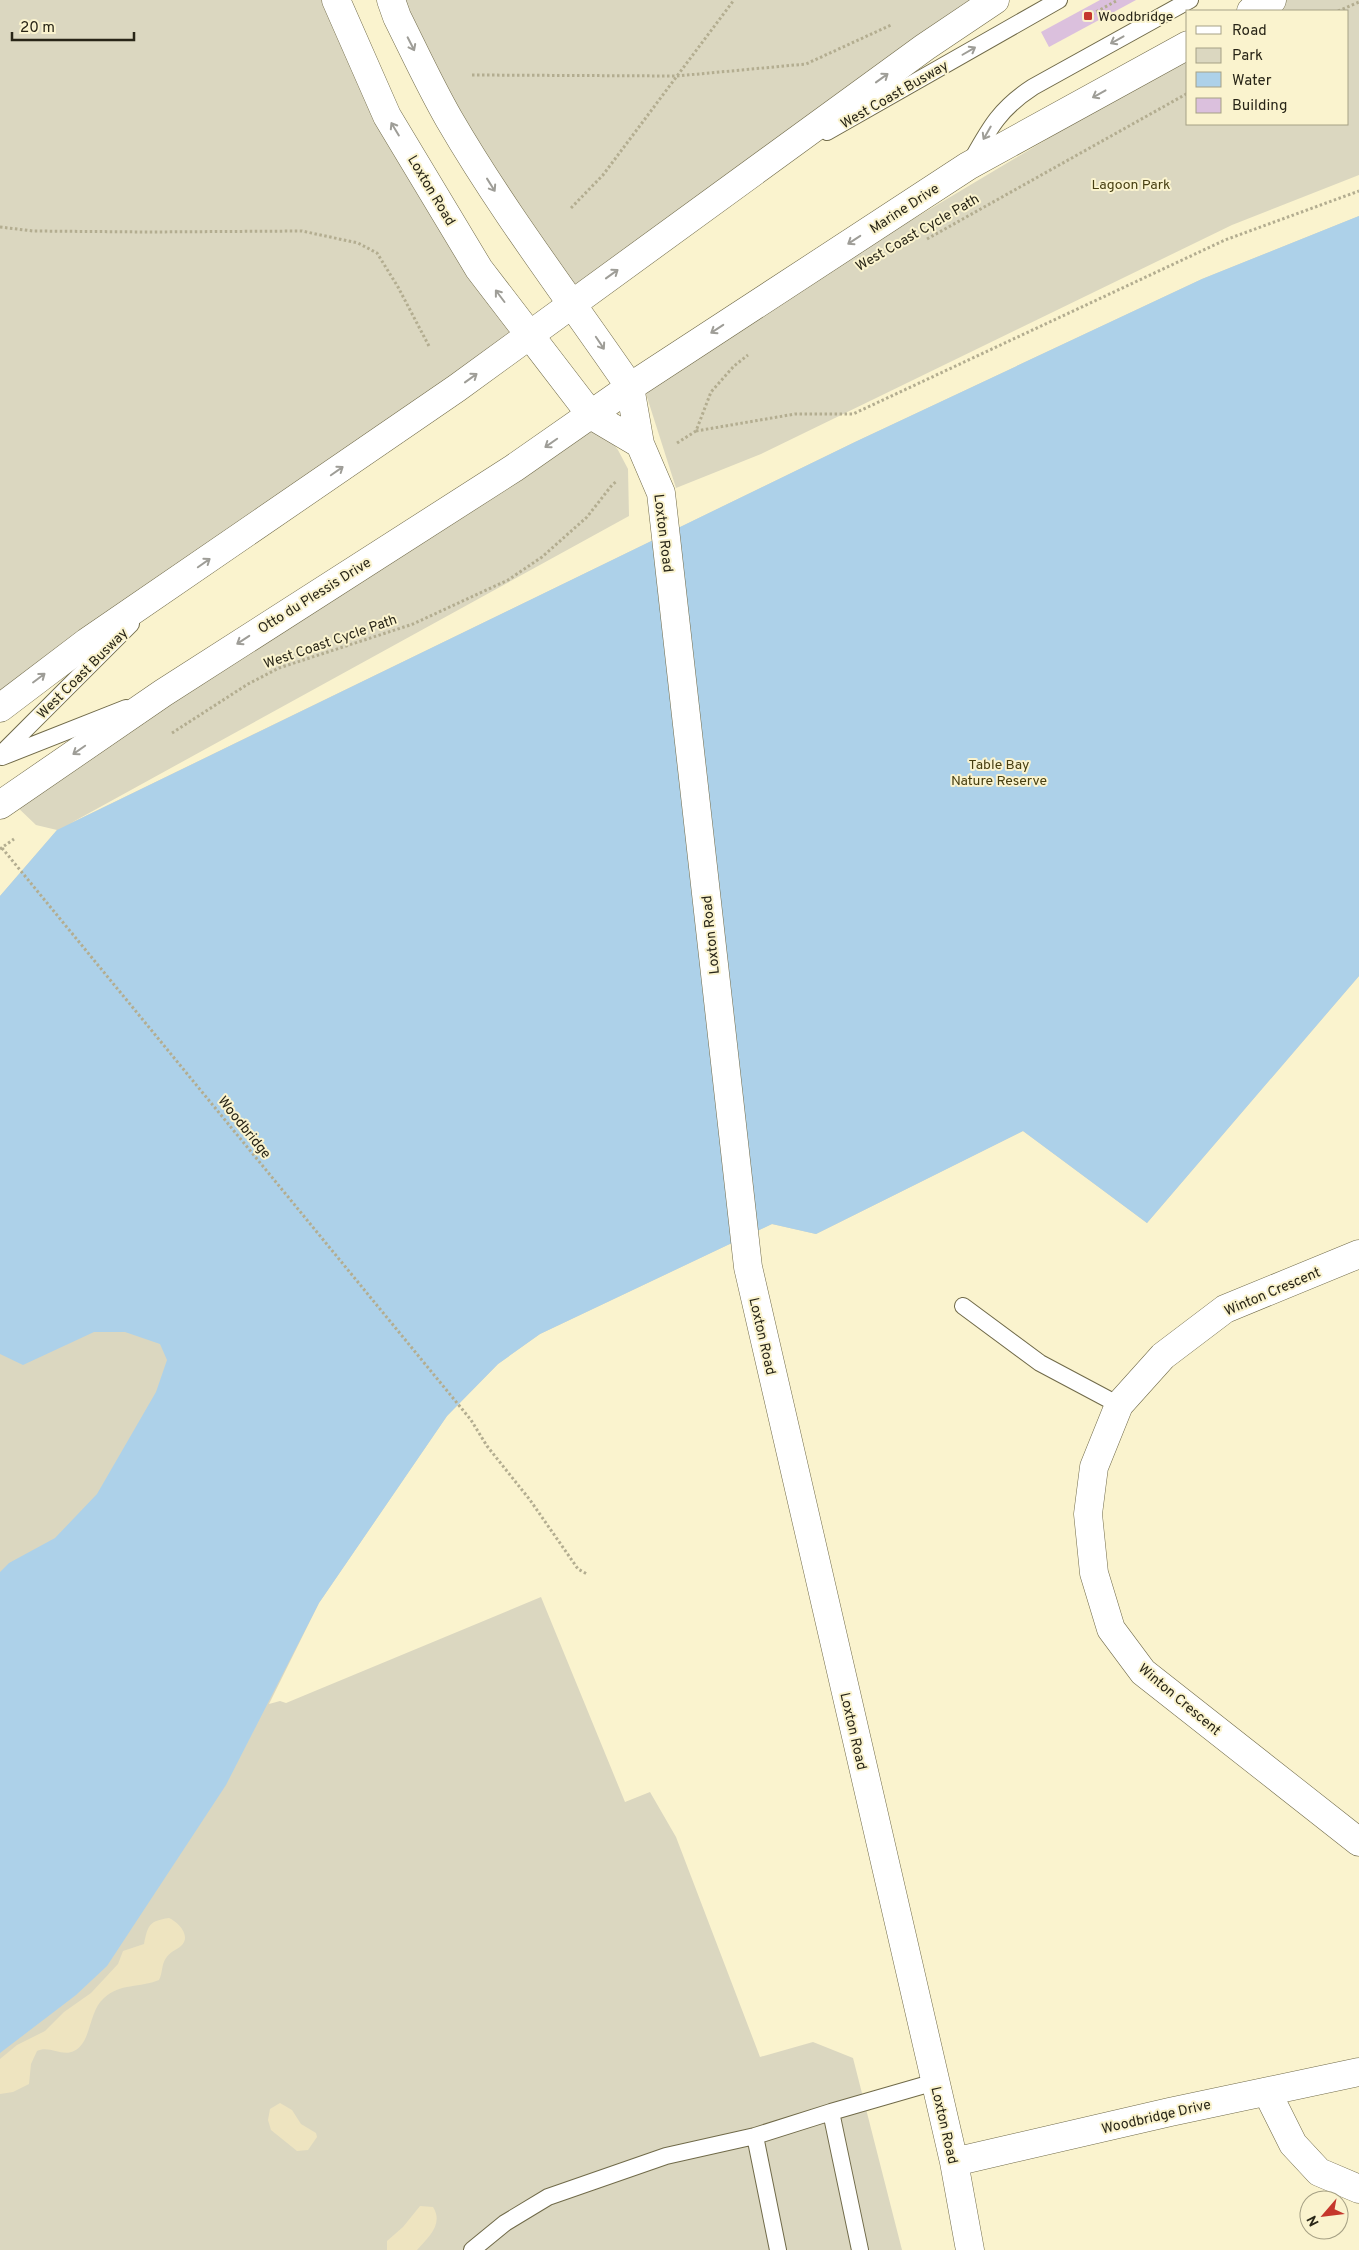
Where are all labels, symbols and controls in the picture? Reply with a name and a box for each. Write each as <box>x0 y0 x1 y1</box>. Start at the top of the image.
place label: Woodbridge <box>1098 9 1173 26</box>
scale bar <box>12 10 135 42</box>
marker: Woodbridge <box>1082 10 1094 22</box>
legend <box>1186 10 1349 125</box>
text: 20 m <box>20 19 55 38</box>
text: Road <box>1232 22 1267 41</box>
one-way arrow <box>1110 36 1124 46</box>
one-way arrow <box>406 37 416 52</box>
one-way arrow <box>962 46 977 56</box>
text: Park <box>1232 47 1263 66</box>
street label: West Coast Busway <box>838 58 952 133</box>
text: Water <box>1232 72 1272 91</box>
one-way arrow <box>875 73 889 83</box>
one-way arrow <box>1091 89 1106 99</box>
text: Building <box>1232 97 1287 116</box>
one-way arrow <box>390 123 400 137</box>
one-way arrow <box>981 126 991 140</box>
street label: Loxton Road <box>403 153 458 229</box>
park label: Lagoon Park <box>1091 177 1171 194</box>
one-way arrow <box>486 178 496 192</box>
street label: Marine Drive <box>867 181 943 238</box>
street label: West Coast Cycle Path <box>853 191 983 276</box>
one-way arrow <box>847 236 861 246</box>
one-way arrow <box>605 269 619 279</box>
one-way arrow <box>495 289 505 303</box>
one-way arrow <box>711 324 725 334</box>
one-way arrow <box>595 336 605 350</box>
one-way arrow <box>464 373 478 383</box>
one-way arrow <box>545 438 559 448</box>
one-way arrow <box>330 466 344 476</box>
street label: Loxton Road <box>649 493 676 573</box>
street label: Otto du Plessis Drive <box>255 555 375 638</box>
one-way arrow <box>196 558 210 568</box>
street label: West Coast Cycle Path <box>262 612 399 673</box>
street label: West Coast Busway <box>34 625 132 723</box>
one-way arrow <box>237 636 251 646</box>
one-way arrow <box>32 673 45 684</box>
one-way arrow <box>73 745 87 755</box>
park label: Table Bay Nature Reserve <box>951 757 1047 790</box>
street label: Loxton Road <box>699 895 724 975</box>
street label: Woodbridge <box>214 1093 274 1163</box>
street label: Winton Crescent <box>1222 1264 1323 1320</box>
street label: Loxton Road <box>744 1296 779 1377</box>
street label: Winton Crescent <box>1134 1661 1224 1740</box>
street label: Loxton Road <box>835 1691 870 1772</box>
street label: Loxton Road <box>926 2085 961 2166</box>
street label: Woodbridge Drive <box>1100 2097 1213 2138</box>
north arrow <box>1299 2190 1349 2240</box>
text: N <box>1304 2212 1324 2229</box>

